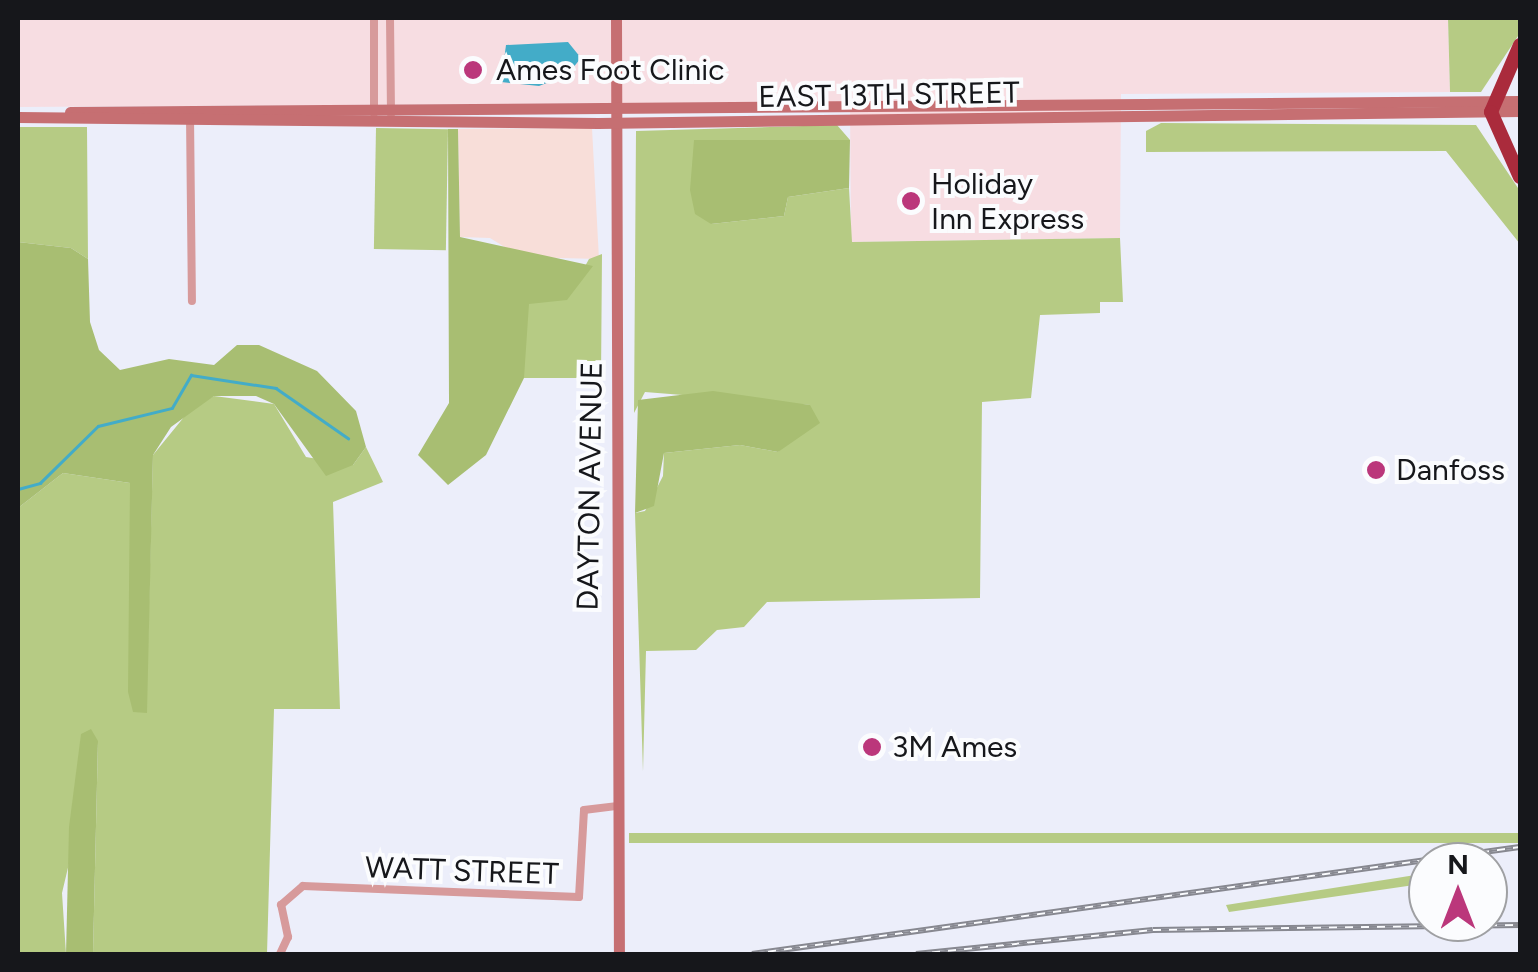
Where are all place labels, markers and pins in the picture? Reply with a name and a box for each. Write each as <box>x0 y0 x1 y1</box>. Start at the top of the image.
place label: Ames Foot Clinic <box>496 52 724 88</box>
marker: Ames Foot Clinic <box>460 57 486 83</box>
place label: Holiday Inn Express <box>931 166 1084 236</box>
marker: Holiday Inn Express <box>900 190 922 212</box>
place label: Danfoss <box>1396 452 1505 488</box>
marker: Danfoss <box>1365 459 1387 481</box>
place label: 3M Ames <box>892 729 1017 765</box>
marker: 3M Ames <box>861 736 883 758</box>

